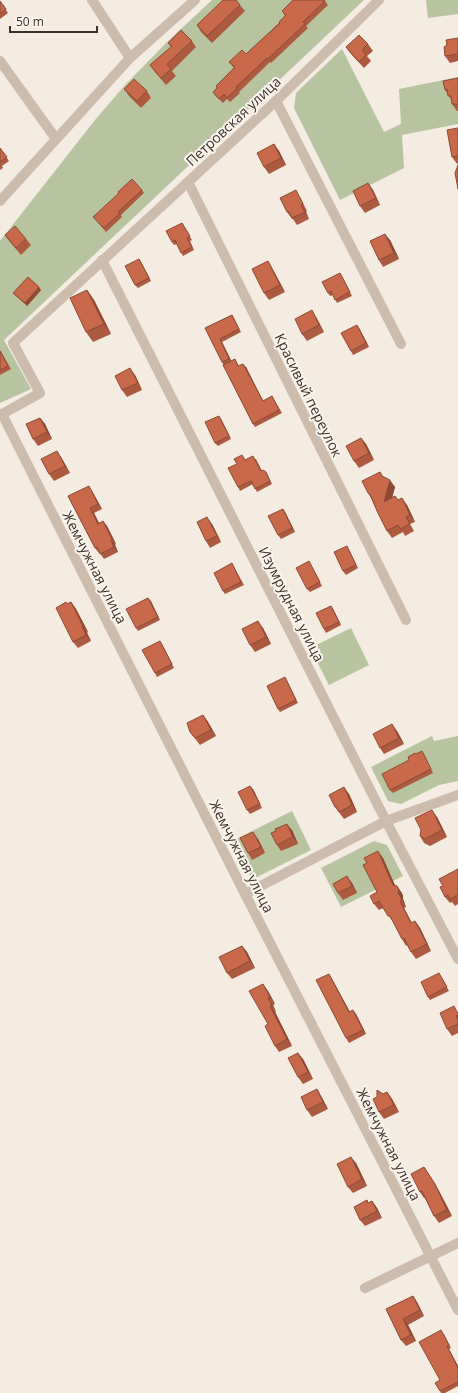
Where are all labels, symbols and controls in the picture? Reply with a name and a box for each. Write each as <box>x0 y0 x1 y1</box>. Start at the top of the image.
scale bar <box>10 8 97 34</box>
text: 50 m <box>16 13 44 30</box>
street label: Петровская улица <box>181 72 285 170</box>
street label: Красивый переулок <box>271 330 348 461</box>
street label: Жемчужная улица <box>58 507 132 627</box>
street label: Изумрудная улица <box>255 543 329 665</box>
street label: Жемчужная улица <box>205 796 279 916</box>
street label: Жемчужная улица <box>352 1084 426 1204</box>

